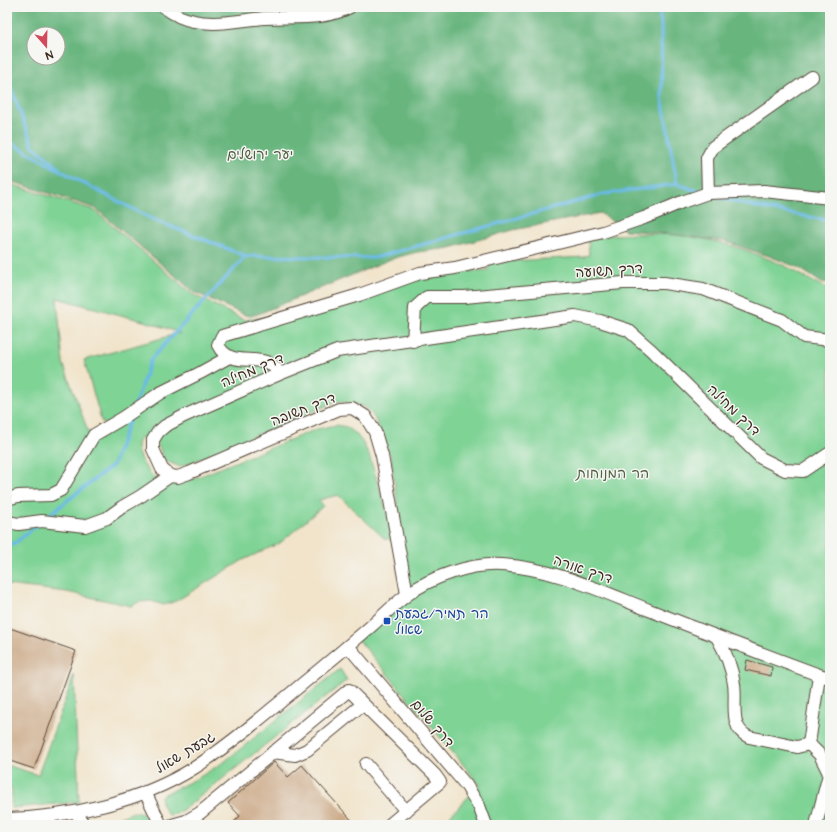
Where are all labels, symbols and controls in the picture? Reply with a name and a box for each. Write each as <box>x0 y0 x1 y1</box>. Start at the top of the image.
north arrow <box>26 26 66 66</box>
text: N <box>43 47 55 63</box>
park label: יער ירושלים <box>227 145 293 165</box>
street label: דרך תשועה <box>575 259 644 283</box>
street label: דרך מחילה <box>218 349 287 393</box>
street label: דרך מחילה <box>702 380 764 441</box>
street label: דרך תשובה <box>268 388 339 431</box>
park label: הר המנוחות <box>575 464 649 484</box>
street label: דרך אורה <box>550 551 615 589</box>
place label: הר תמיר/גבעת שאול <box>394 604 489 640</box>
marker: הר תמיר/גבעת שאול <box>382 616 392 626</box>
street label: דרך שלום <box>406 695 458 752</box>
street label: גבעת שאול <box>152 727 220 779</box>

